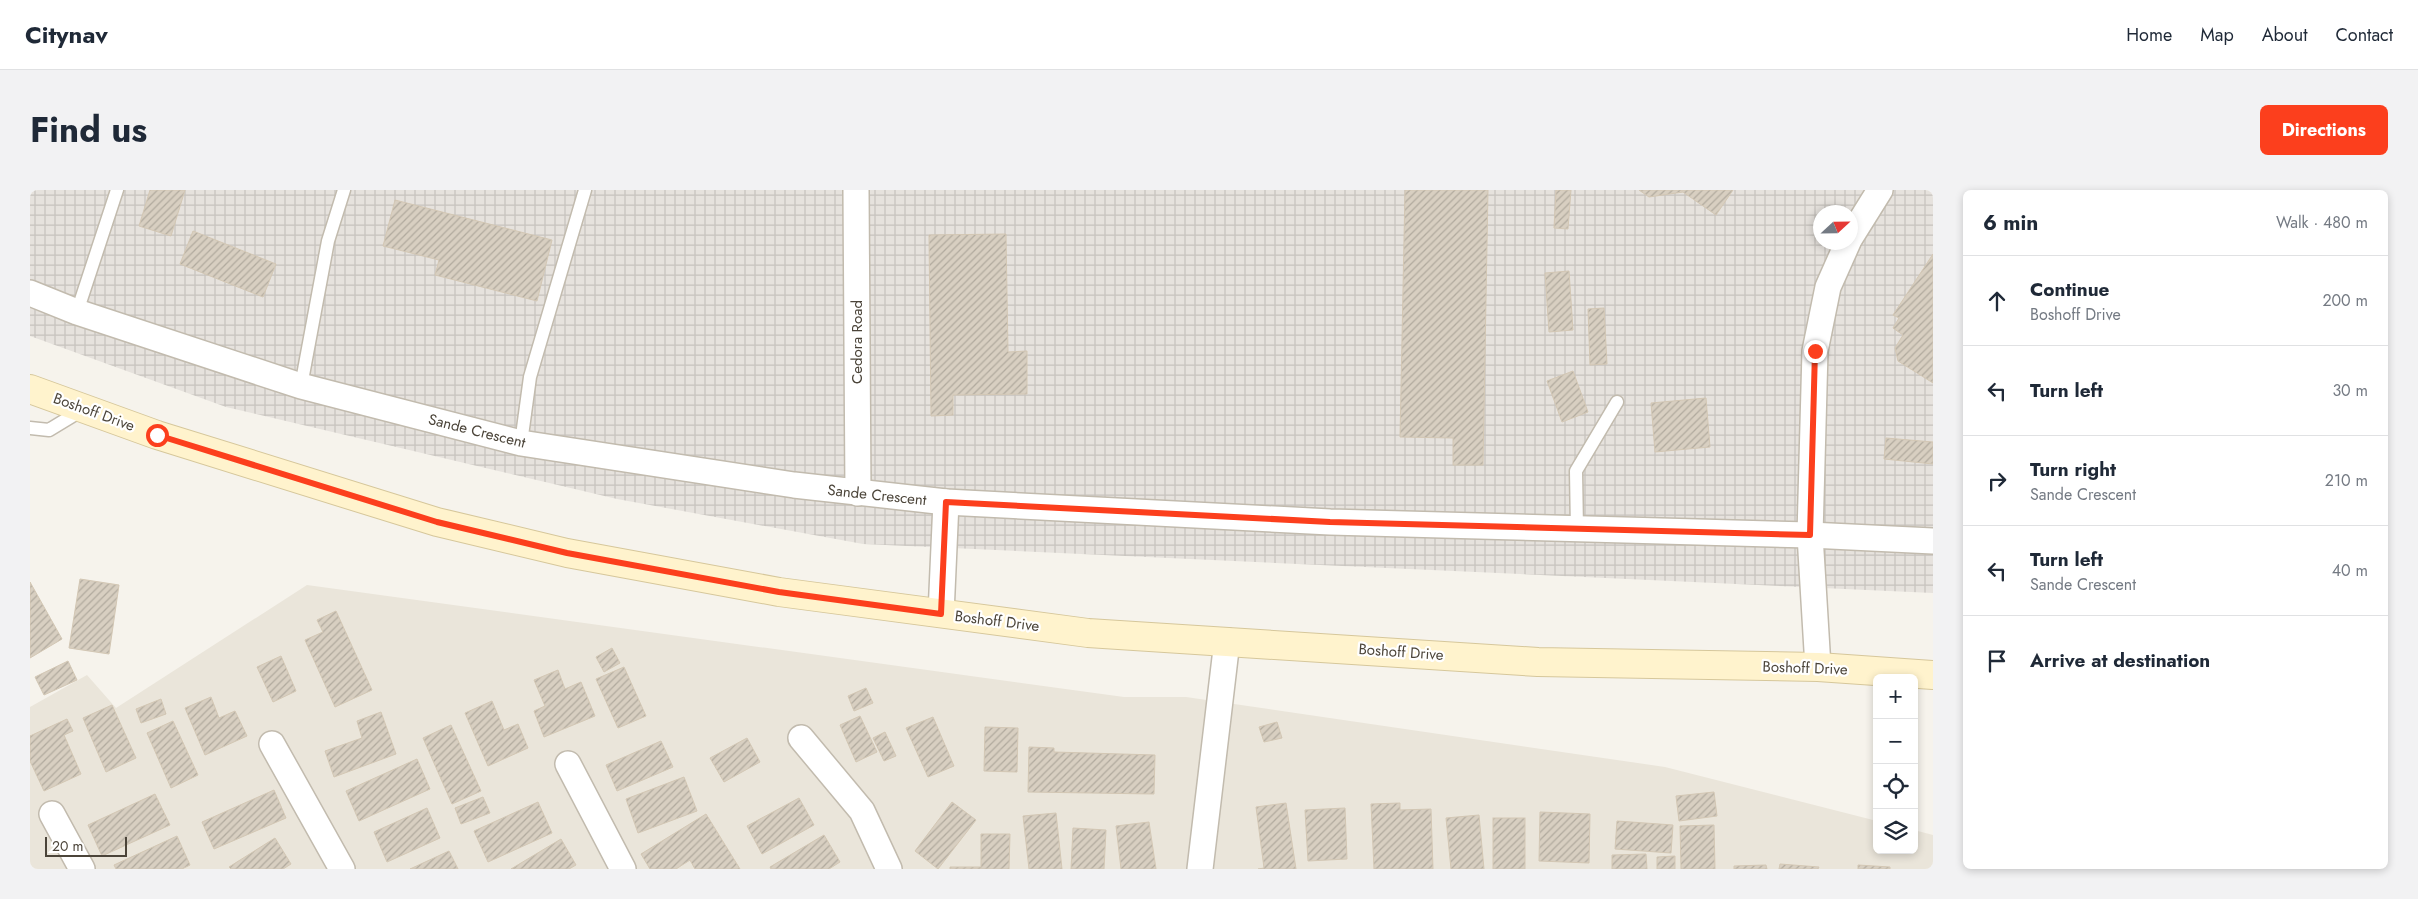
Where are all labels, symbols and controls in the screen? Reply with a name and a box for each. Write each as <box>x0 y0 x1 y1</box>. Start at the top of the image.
text: Citynav <box>25 17 108 52</box>
text: Home <box>2126 22 2172 48</box>
text: Map <box>2200 22 2234 48</box>
text: About <box>2262 22 2307 48</box>
text: Contact <box>2335 22 2393 48</box>
text: Find us <box>30 105 147 155</box>
button: Directions <box>2260 105 2388 155</box>
north arrow <box>1813 205 1858 250</box>
text: 6 min <box>1983 208 2038 238</box>
text: Walk · 480 m <box>2276 211 2368 234</box>
text: Continue <box>2030 276 2109 303</box>
icon: ahead <box>1983 287 2011 315</box>
text: 200 m <box>2322 289 2368 312</box>
street label: Cedora Road <box>846 300 868 384</box>
text: Boshoff Drive <box>2030 303 2121 326</box>
route end <box>1804 340 1827 363</box>
icon: left <box>1983 377 2011 405</box>
text: Turn left <box>2030 377 2103 404</box>
text: 30 m <box>2332 379 2368 402</box>
street label: Boshoff Drive <box>50 387 138 437</box>
street label: Sande Crescent <box>426 408 528 454</box>
route start <box>146 424 169 447</box>
text: Turn right <box>2030 456 2116 483</box>
icon: right <box>1983 467 2011 495</box>
text: 210 m <box>2325 469 2368 492</box>
street label: Sande Crescent <box>826 479 928 511</box>
text: Sande Crescent <box>2030 483 2136 506</box>
text: Turn left <box>2030 546 2103 573</box>
icon: left <box>1983 557 2011 585</box>
text: 40 m <box>2332 559 2368 582</box>
text: Sande Crescent <box>2030 573 2136 596</box>
street label: Boshoff Drive <box>953 605 1041 637</box>
street label: Boshoff Drive <box>1358 638 1444 666</box>
icon: arrive <box>1983 647 2011 675</box>
text: Arrive at destination <box>2030 647 2210 674</box>
street label: Boshoff Drive <box>1762 656 1848 680</box>
map controls <box>1873 674 1918 854</box>
button: + <box>1873 674 1918 719</box>
button: − <box>1873 719 1918 764</box>
button: locate <box>1873 764 1918 809</box>
button: layers <box>1873 809 1918 854</box>
scale bar <box>45 834 128 857</box>
text: 20 m <box>52 836 84 856</box>

